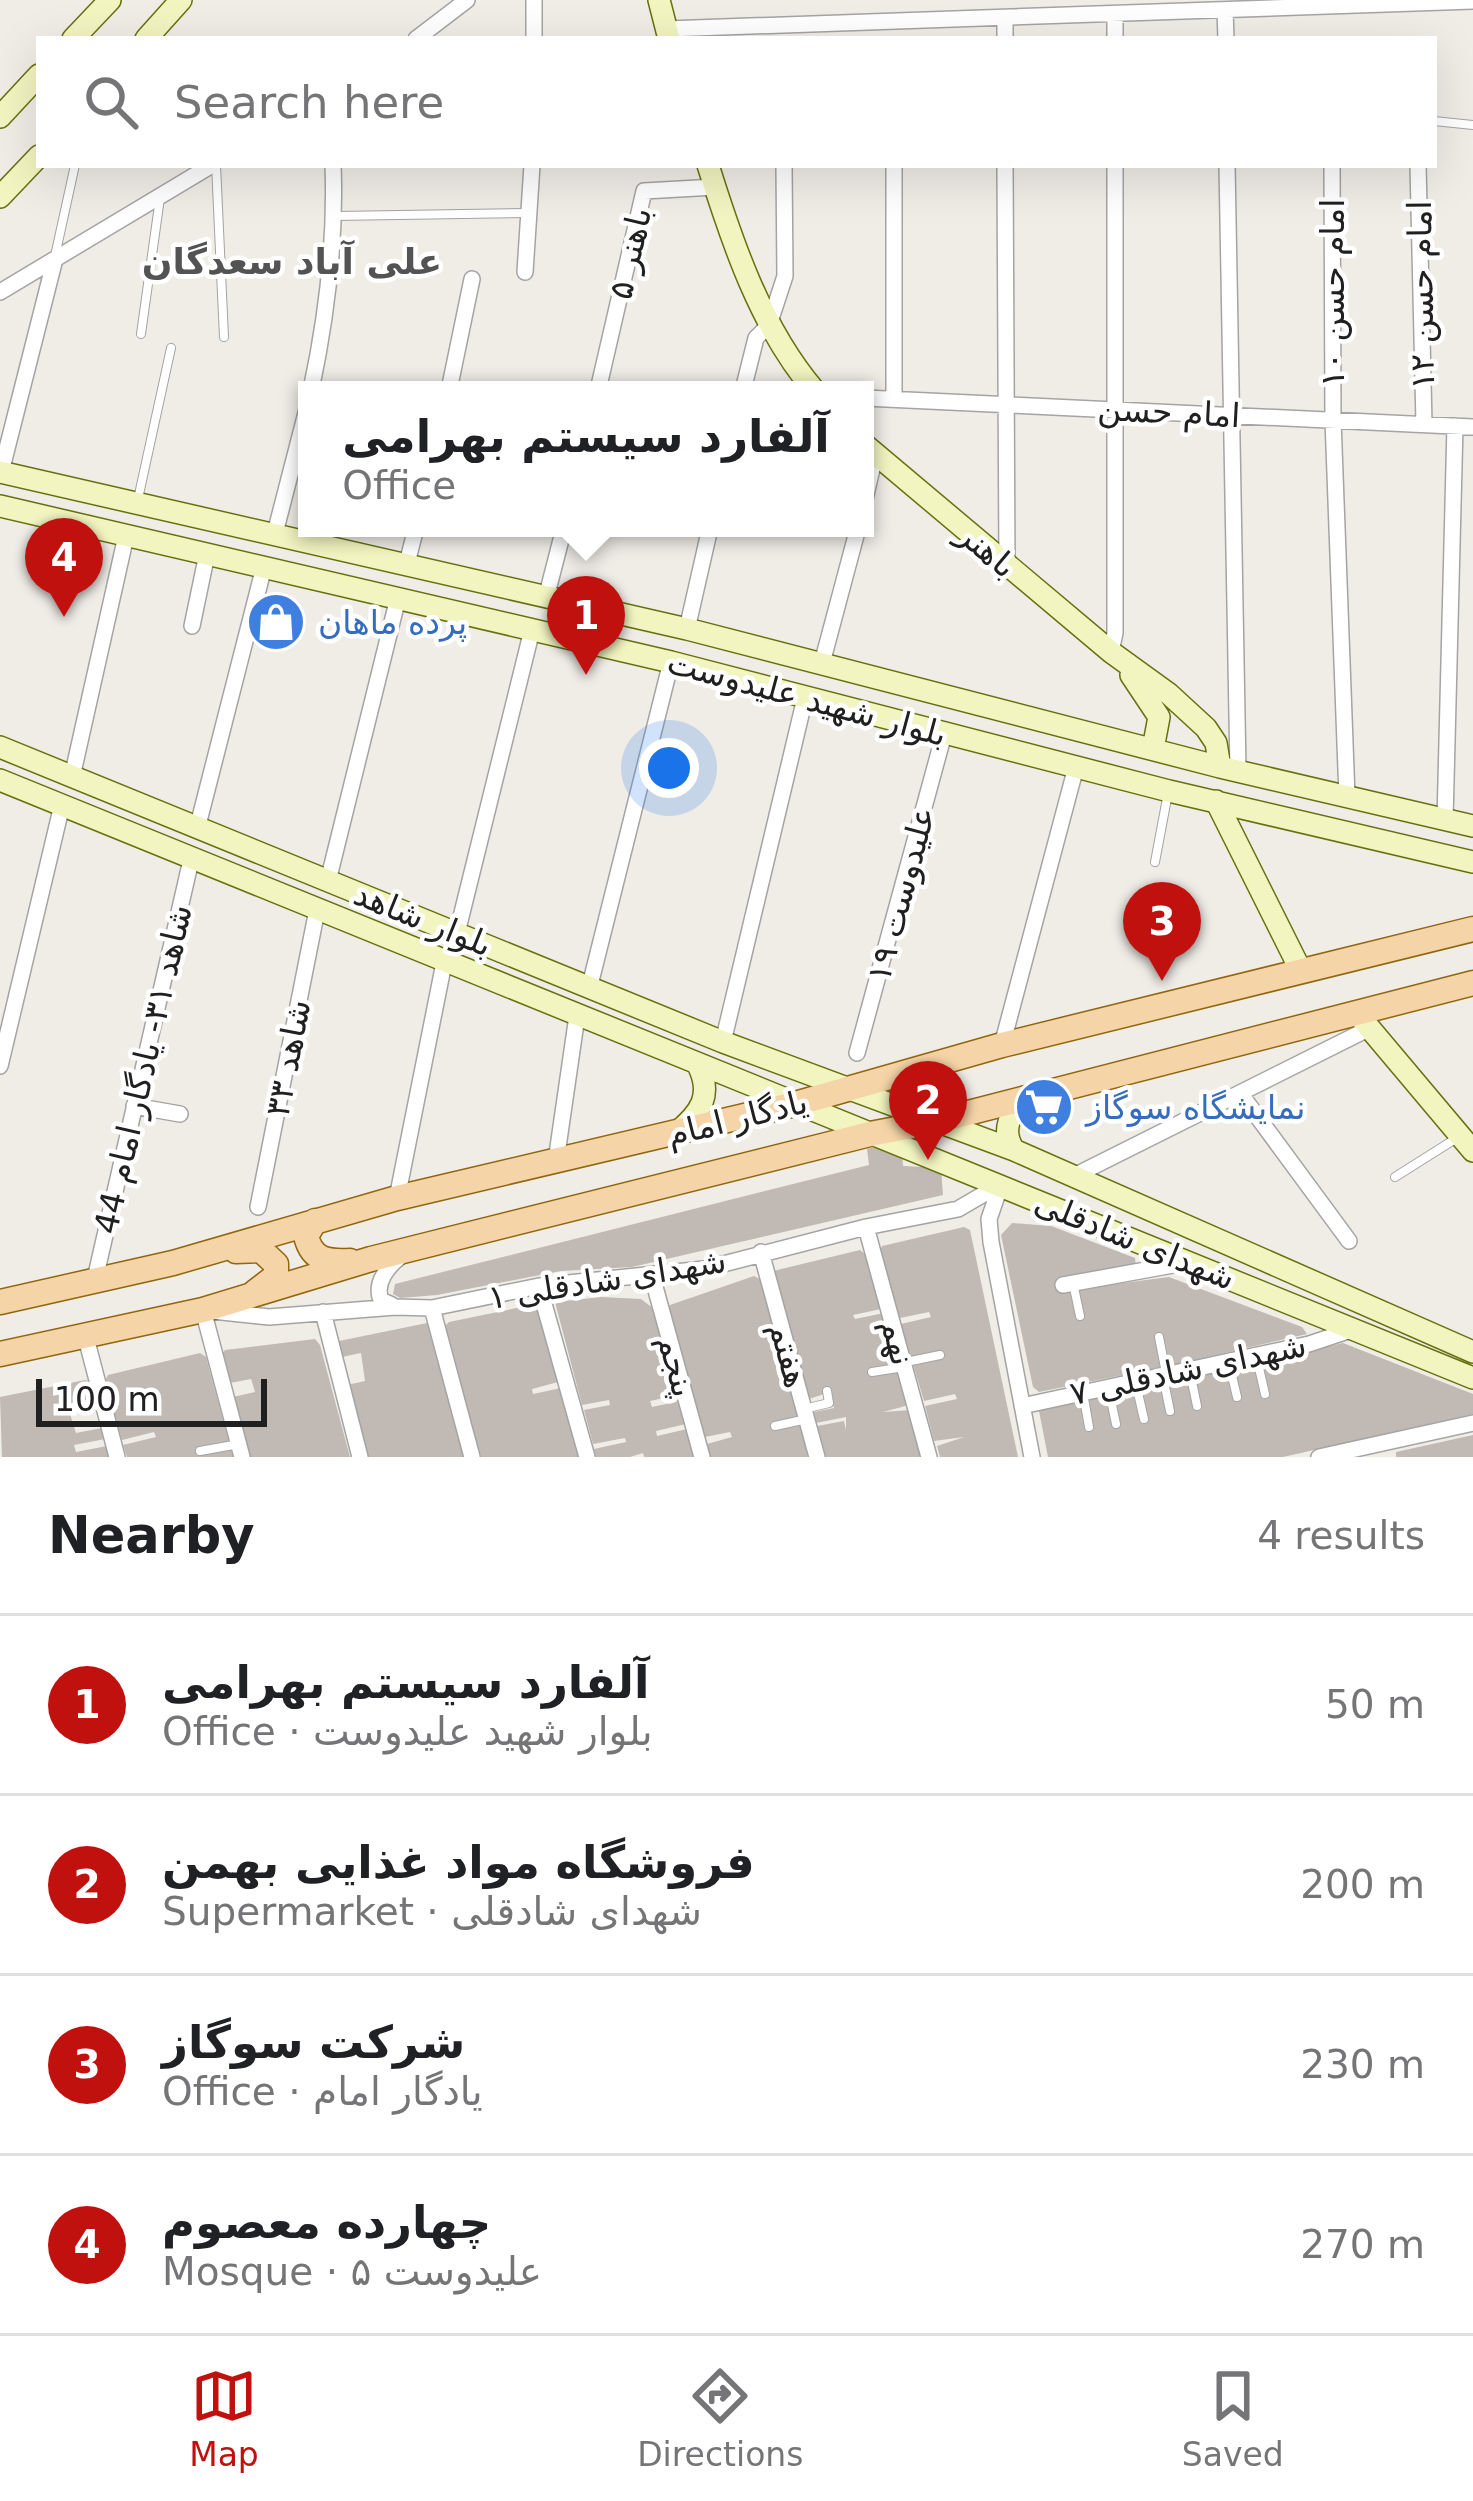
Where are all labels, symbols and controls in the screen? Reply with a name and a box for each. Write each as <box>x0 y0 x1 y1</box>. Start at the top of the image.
search box <box>36 36 1437 168</box>
icon: search <box>78 69 144 135</box>
text: Search here <box>174 76 444 129</box>
street label: امام حسن ۱۰ <box>1313 199 1352 387</box>
street label: امام حسن ۱۲ <box>1400 200 1442 390</box>
street label: باهنر ۵ <box>601 203 659 303</box>
district label: علی آباد سعدگان <box>142 239 442 282</box>
popup <box>298 381 874 537</box>
street label: امام حسن <box>1097 389 1241 435</box>
text: آلفارد سیستم بهرامی <box>342 410 830 463</box>
text: Office <box>342 463 456 508</box>
street label: باهنر <box>948 513 1024 586</box>
pin: 4 <box>25 518 103 617</box>
pin: 1 <box>547 576 625 675</box>
shop icon: پرده ماهان <box>245 591 307 653</box>
place label: پرده ماهان <box>318 603 467 642</box>
street label: بلوار شهید علیدوست <box>663 642 951 754</box>
your location <box>639 738 699 798</box>
street label: علیدوست ۱۹ <box>859 802 943 986</box>
street label: بلوار شاهد <box>348 874 498 964</box>
pin: 3 <box>1123 882 1201 981</box>
street label: شاهد ۳۱- یادگار امام 44 <box>86 901 200 1237</box>
street label: شاهد ۳۳ <box>258 996 318 1120</box>
pin: 2 <box>889 1061 967 1160</box>
supermarket icon: نمایشگاه سوگاز <box>1013 1076 1075 1138</box>
street label: یادگار امام <box>663 1082 811 1154</box>
place label: نمایشگاه سوگاز <box>1084 1088 1305 1127</box>
street label: شهدای شادقلی <box>1029 1182 1241 1298</box>
street label: شهدای شادقلی ۱ <box>485 1241 729 1317</box>
street label: نهم <box>873 1315 923 1369</box>
street label: هفتم <box>762 1318 816 1392</box>
street label: شهدای شادقلی ۷ <box>1066 1325 1310 1413</box>
street label: پنجم <box>650 1331 704 1401</box>
scale bar <box>36 1373 267 1426</box>
text: 100 m <box>54 1380 160 1419</box>
text: Nearby <box>48 1506 255 1565</box>
text: 4 results <box>1257 1513 1425 1558</box>
text: آلفارد سیستم بهرامی <box>162 1656 649 1709</box>
text: 1 <box>73 1682 101 1727</box>
text: 50 m <box>1325 1682 1425 1727</box>
text: Office · بلوار شهید علیدوست <box>162 1709 653 1754</box>
text: فروشگاه مواد غذایی بهمن <box>162 1836 755 1889</box>
text: 2 <box>73 1862 101 1907</box>
text: 200 m <box>1300 1862 1425 1907</box>
text: Supermarket · شهدای شادقلی <box>162 1889 702 1934</box>
text: شرکت سوگاز <box>162 2016 465 2069</box>
text: 3 <box>73 2042 101 2087</box>
text: 230 m <box>1300 2042 1425 2087</box>
text: Office · یادگار امام <box>162 2069 483 2114</box>
text: چهارده معصوم <box>162 2196 491 2249</box>
text: 4 <box>73 2222 101 2267</box>
text: 270 m <box>1300 2222 1425 2267</box>
text: Mosque · علیدوست ۵ <box>162 2249 542 2294</box>
tab: Map <box>189 2363 259 2474</box>
tab: Directions <box>637 2363 803 2474</box>
tab: Saved <box>1182 2363 1284 2474</box>

